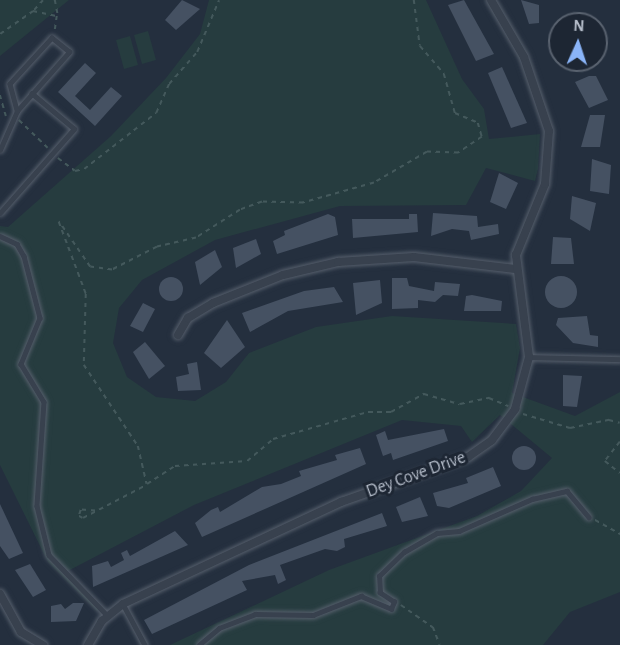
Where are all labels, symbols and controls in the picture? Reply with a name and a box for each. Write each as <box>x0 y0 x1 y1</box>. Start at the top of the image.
north arrow <box>548 12 608 72</box>
text: N <box>573 18 585 34</box>
street label: Dey Cove Drive <box>363 447 469 503</box>

